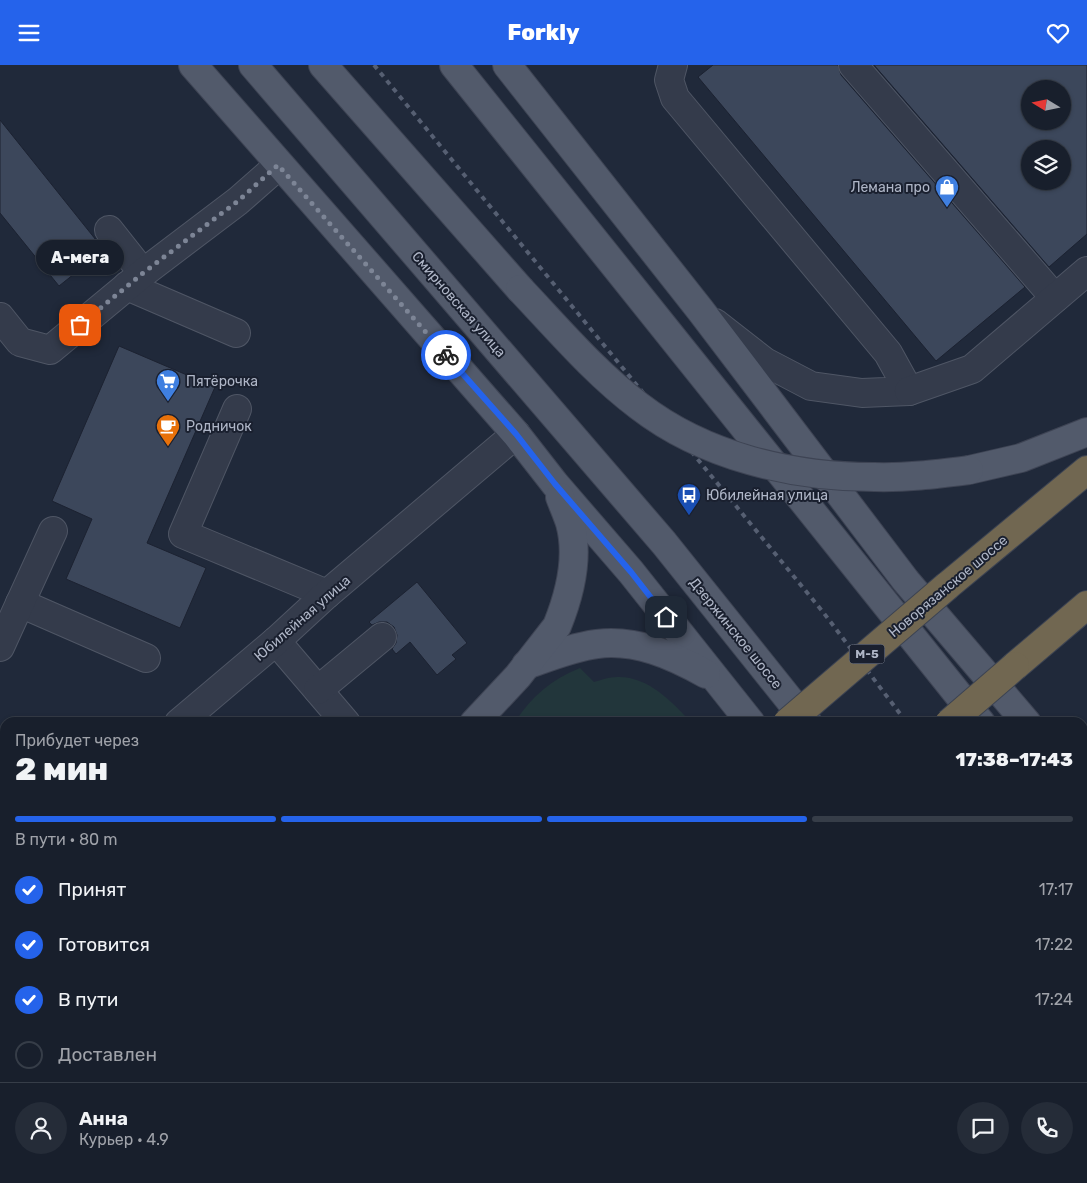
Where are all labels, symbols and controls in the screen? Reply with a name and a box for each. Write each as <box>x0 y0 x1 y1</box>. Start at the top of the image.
icon: menu <box>15 19 43 47</box>
text: Forkly <box>508 19 579 46</box>
icon: heart <box>1044 19 1072 47</box>
north arrow <box>1021 80 1071 130</box>
map controls <box>1021 80 1071 190</box>
button: layers <box>1021 140 1071 190</box>
shop icon: Лемана про <box>934 174 960 208</box>
place label: Лемана про <box>851 179 930 196</box>
callout: А-мега <box>36 240 124 275</box>
text: А-мега <box>51 248 109 267</box>
street label: Смирновская улица <box>408 248 509 361</box>
pin <box>59 304 101 346</box>
icon: bag <box>66 311 94 339</box>
courier <box>421 330 471 380</box>
icon: bike <box>432 341 460 369</box>
supermarket icon: Пятёрочка <box>155 368 181 402</box>
place label: Пятёрочка <box>186 373 258 390</box>
cafe icon: Родничок <box>155 413 181 447</box>
place label: Родничок <box>186 418 252 435</box>
bus stop icon: Юбилейная улица <box>676 482 702 516</box>
place label: Юбилейная улица <box>706 487 828 504</box>
street label: Новорязанское шоссе <box>885 532 1011 641</box>
street label: Юбилейная улица <box>251 572 354 665</box>
street label: Дзержинское шоссе <box>686 574 786 692</box>
pin <box>645 596 687 638</box>
icon: home <box>652 603 680 631</box>
road number: М-5 <box>850 645 884 663</box>
text: Прибудет через <box>15 731 139 750</box>
text: 17:38–17:43 <box>956 748 1073 771</box>
text: 2 мин <box>15 750 108 788</box>
text: В пути · 80 m <box>15 830 117 849</box>
icon: check <box>15 876 43 904</box>
text: Принят <box>58 878 126 901</box>
text: 17:17 <box>1039 880 1073 899</box>
icon: check <box>15 931 43 959</box>
text: Готовится <box>58 933 150 956</box>
text: 17:22 <box>1035 935 1073 954</box>
icon: check <box>15 986 43 1014</box>
text: В пути <box>58 988 118 1011</box>
text: 17:24 <box>1035 990 1073 1009</box>
text: Доставлен <box>58 1043 157 1066</box>
button: person <box>15 1102 67 1154</box>
button: chat <box>957 1102 1009 1154</box>
button: phone <box>1021 1102 1073 1154</box>
text: Анна <box>79 1107 128 1130</box>
text: Курьер · 4.9 <box>79 1130 169 1149</box>

